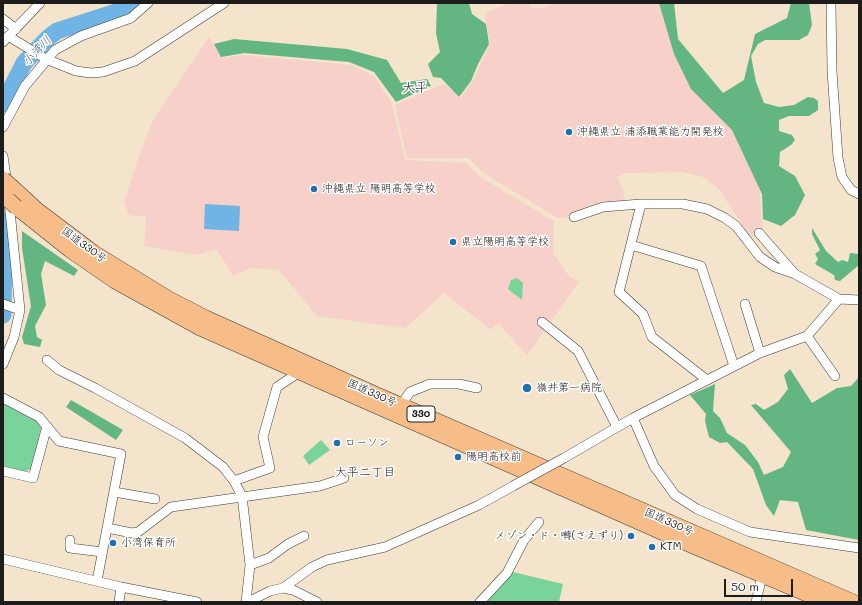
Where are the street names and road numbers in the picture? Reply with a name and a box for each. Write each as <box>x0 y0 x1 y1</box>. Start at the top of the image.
street label: 国道330号 <box>59 224 109 266</box>
street label: 国道330号 <box>345 376 399 410</box>
road number: 330 <box>407 406 435 422</box>
street label: 国道330号 <box>642 505 696 539</box>

